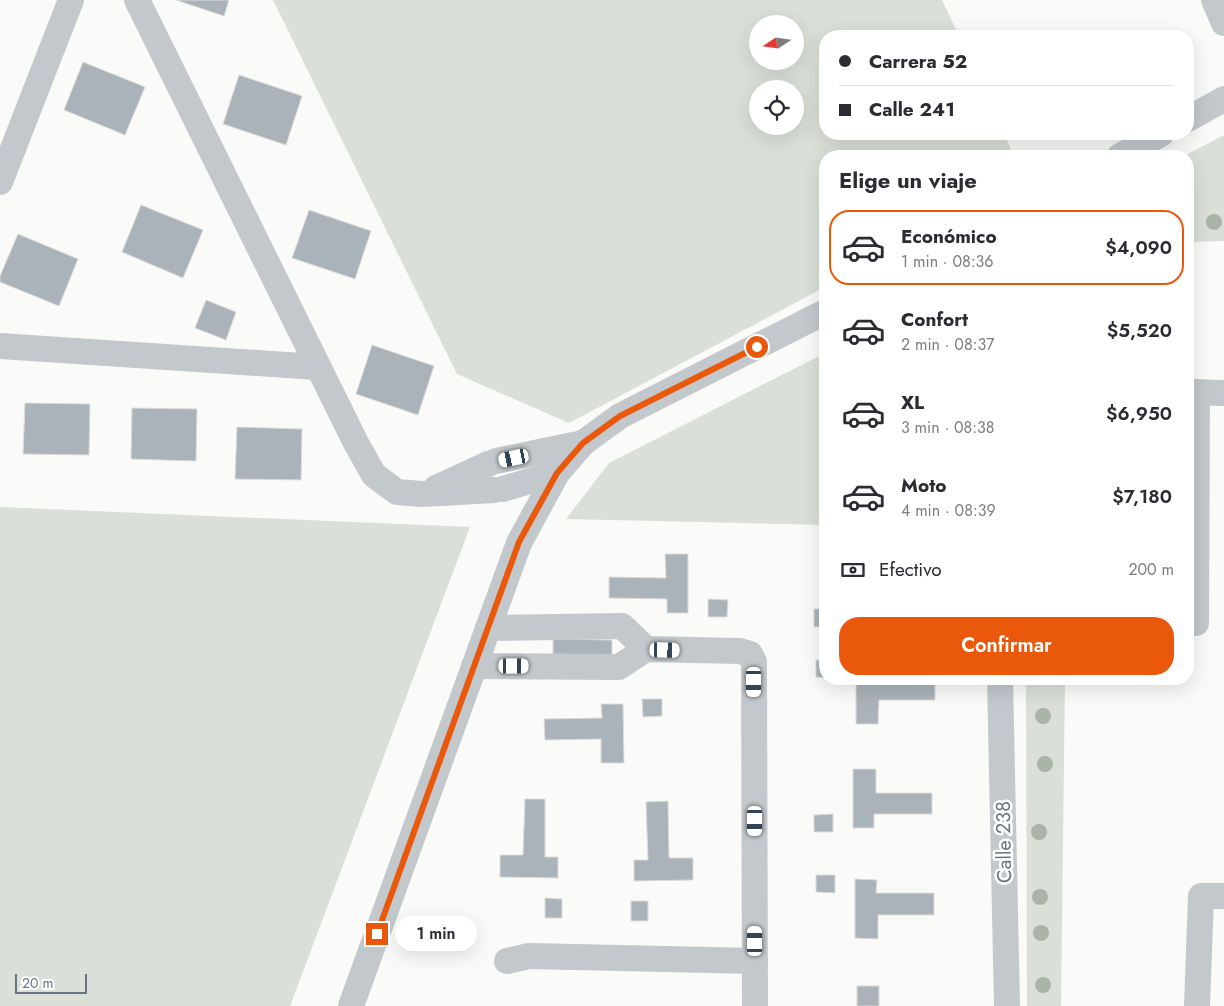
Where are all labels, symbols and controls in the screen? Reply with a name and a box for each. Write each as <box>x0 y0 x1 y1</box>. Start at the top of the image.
north arrow <box>749 15 804 70</box>
map controls <box>749 15 804 135</box>
text: Carrera 52 <box>869 48 967 75</box>
button: locate <box>749 80 804 135</box>
text: Calle 241 <box>869 96 955 123</box>
text: Elige un viaje <box>839 164 977 196</box>
text: Económico <box>901 223 997 250</box>
icon: car <box>841 225 886 270</box>
text: $4,090 <box>1105 234 1172 261</box>
text: 1 min · 08:36 <box>901 250 994 273</box>
text: Confort <box>901 306 968 333</box>
icon: car <box>841 308 886 353</box>
text: $5,520 <box>1107 317 1172 344</box>
text: 2 min · 08:37 <box>901 333 994 356</box>
route start <box>746 336 768 358</box>
text: XL <box>901 389 924 416</box>
icon: car <box>841 391 886 436</box>
text: $6,950 <box>1106 400 1172 427</box>
text: 3 min · 08:38 <box>901 416 995 439</box>
car <box>497 448 530 468</box>
text: Moto <box>901 472 946 499</box>
icon: car <box>841 474 886 519</box>
text: $7,180 <box>1112 483 1172 510</box>
text: 4 min · 08:39 <box>901 499 996 522</box>
icon: cash <box>839 556 867 584</box>
text: Efectivo <box>879 556 942 583</box>
text: 200 m <box>1128 558 1174 581</box>
button: Confirmar <box>839 617 1174 675</box>
car <box>649 642 680 658</box>
car <box>499 659 529 674</box>
car <box>746 667 761 697</box>
street label: Calle 238 <box>989 801 1019 883</box>
car <box>747 806 762 836</box>
callout: 1 min <box>394 916 477 952</box>
text: 1 min <box>417 922 455 945</box>
route end <box>366 923 388 945</box>
car <box>747 926 762 956</box>
scale bar <box>15 971 88 994</box>
text: 20 m <box>22 973 54 993</box>

